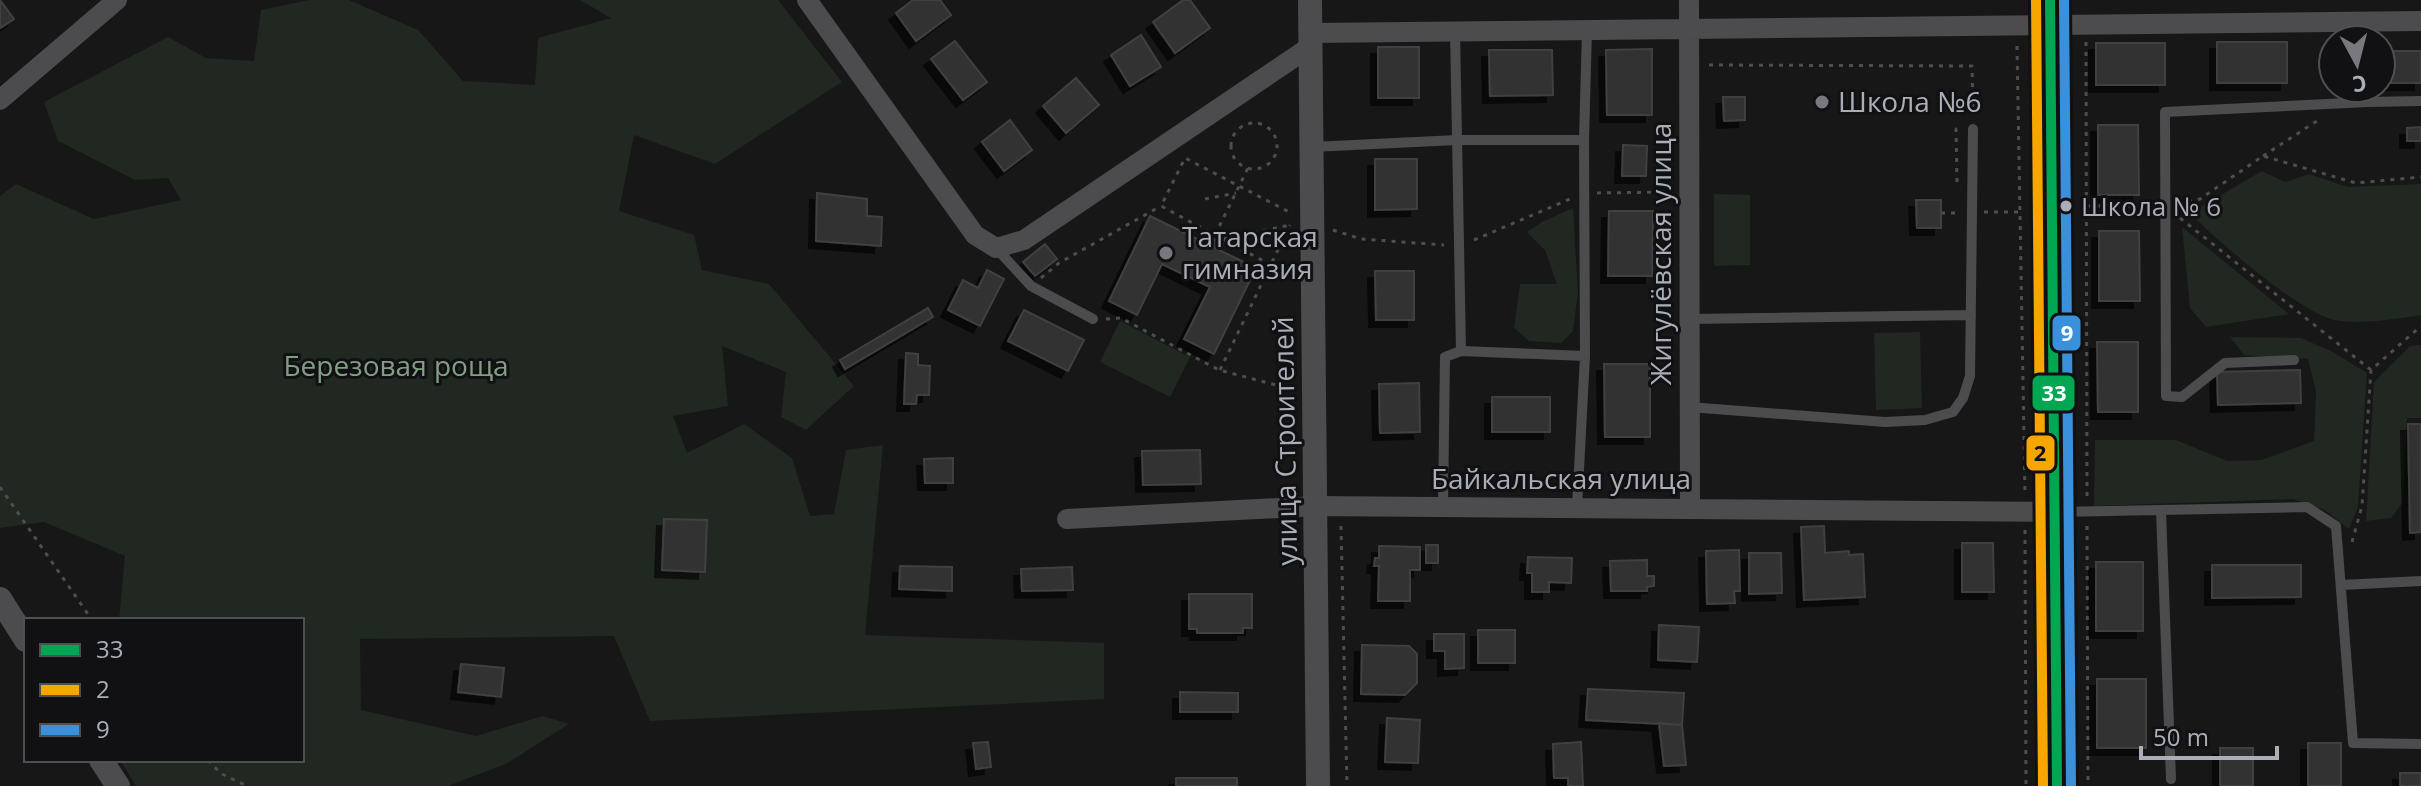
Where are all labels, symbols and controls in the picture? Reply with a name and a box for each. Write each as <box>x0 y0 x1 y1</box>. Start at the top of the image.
north arrow <box>2317 24 2397 104</box>
text: С <box>2351 69 2368 101</box>
place label: Школа №6 <box>1838 82 1982 120</box>
marker: Школа №6 <box>1813 93 1831 111</box>
street label: Жигулёвская улица <box>1641 123 1679 385</box>
place label: Школа № 6 <box>2081 188 2221 224</box>
marker: Школа № 6 <box>2058 198 2074 214</box>
place label: Татарская гимназия <box>1182 217 1318 287</box>
marker: Татарская гимназия <box>1157 244 1175 262</box>
line badge: 9 <box>2051 314 2082 352</box>
street label: улица Строителей <box>1263 316 1305 566</box>
text: 9 <box>2061 317 2073 347</box>
park label: Березовая роща <box>283 346 509 384</box>
line badge: 33 <box>2031 374 2076 412</box>
text: 33 <box>2041 377 2067 407</box>
line badge: 2 <box>2025 434 2056 472</box>
text: 2 <box>2034 437 2046 467</box>
street label: Байкальская улица <box>1431 459 1691 497</box>
legend <box>24 618 304 762</box>
text: 33 <box>96 632 123 665</box>
text: 2 <box>96 672 110 705</box>
scale bar <box>2141 710 2277 760</box>
text: 9 <box>96 712 110 745</box>
text: 50 m <box>2153 720 2209 753</box>

